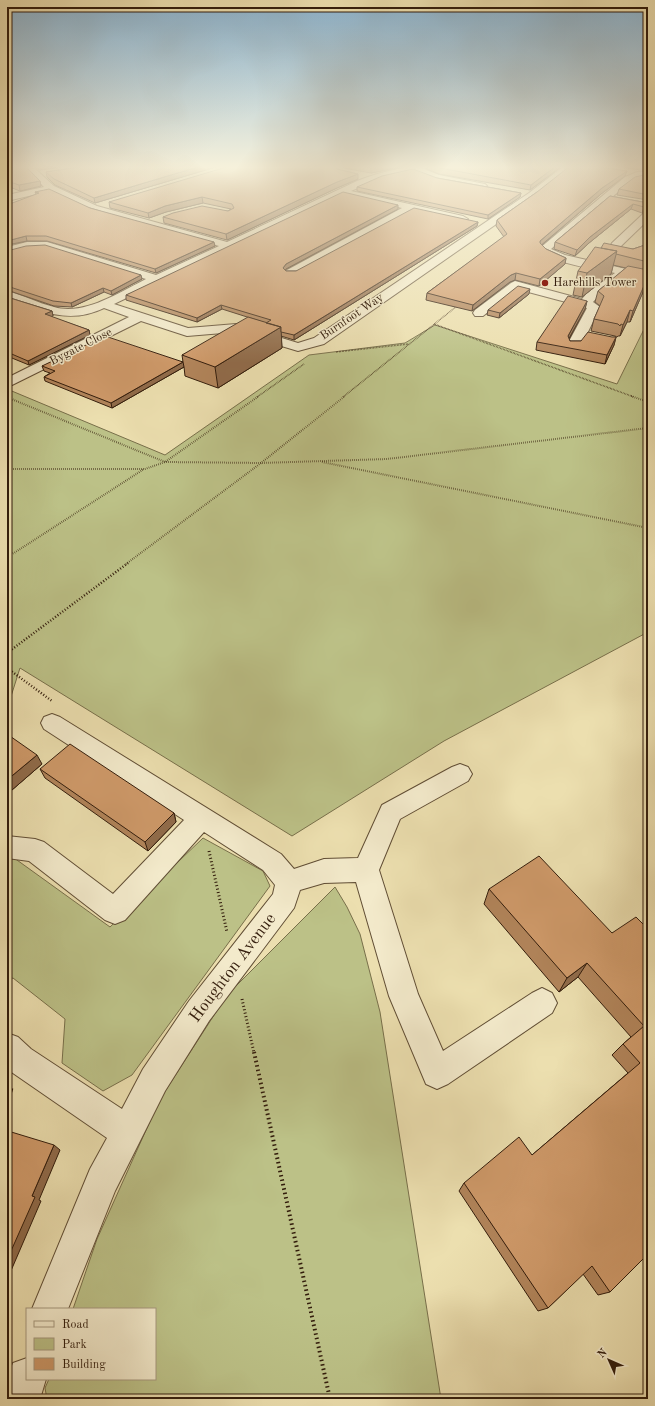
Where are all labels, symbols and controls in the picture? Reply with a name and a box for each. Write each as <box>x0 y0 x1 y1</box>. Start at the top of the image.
place label: Harehills Tower <box>553 277 636 289</box>
marker: Harehills Tower <box>540 278 550 288</box>
street label: Burnfoot Way <box>318 291 386 343</box>
street label: Bygate Close <box>48 326 114 368</box>
street label: Houghton Avenue <box>187 910 280 1026</box>
legend <box>26 1308 156 1380</box>
text: Road <box>62 1319 89 1331</box>
text: Park <box>62 1339 87 1351</box>
north arrow <box>589 1340 629 1380</box>
text: N <box>596 1347 610 1361</box>
text: Building <box>62 1359 106 1371</box>

